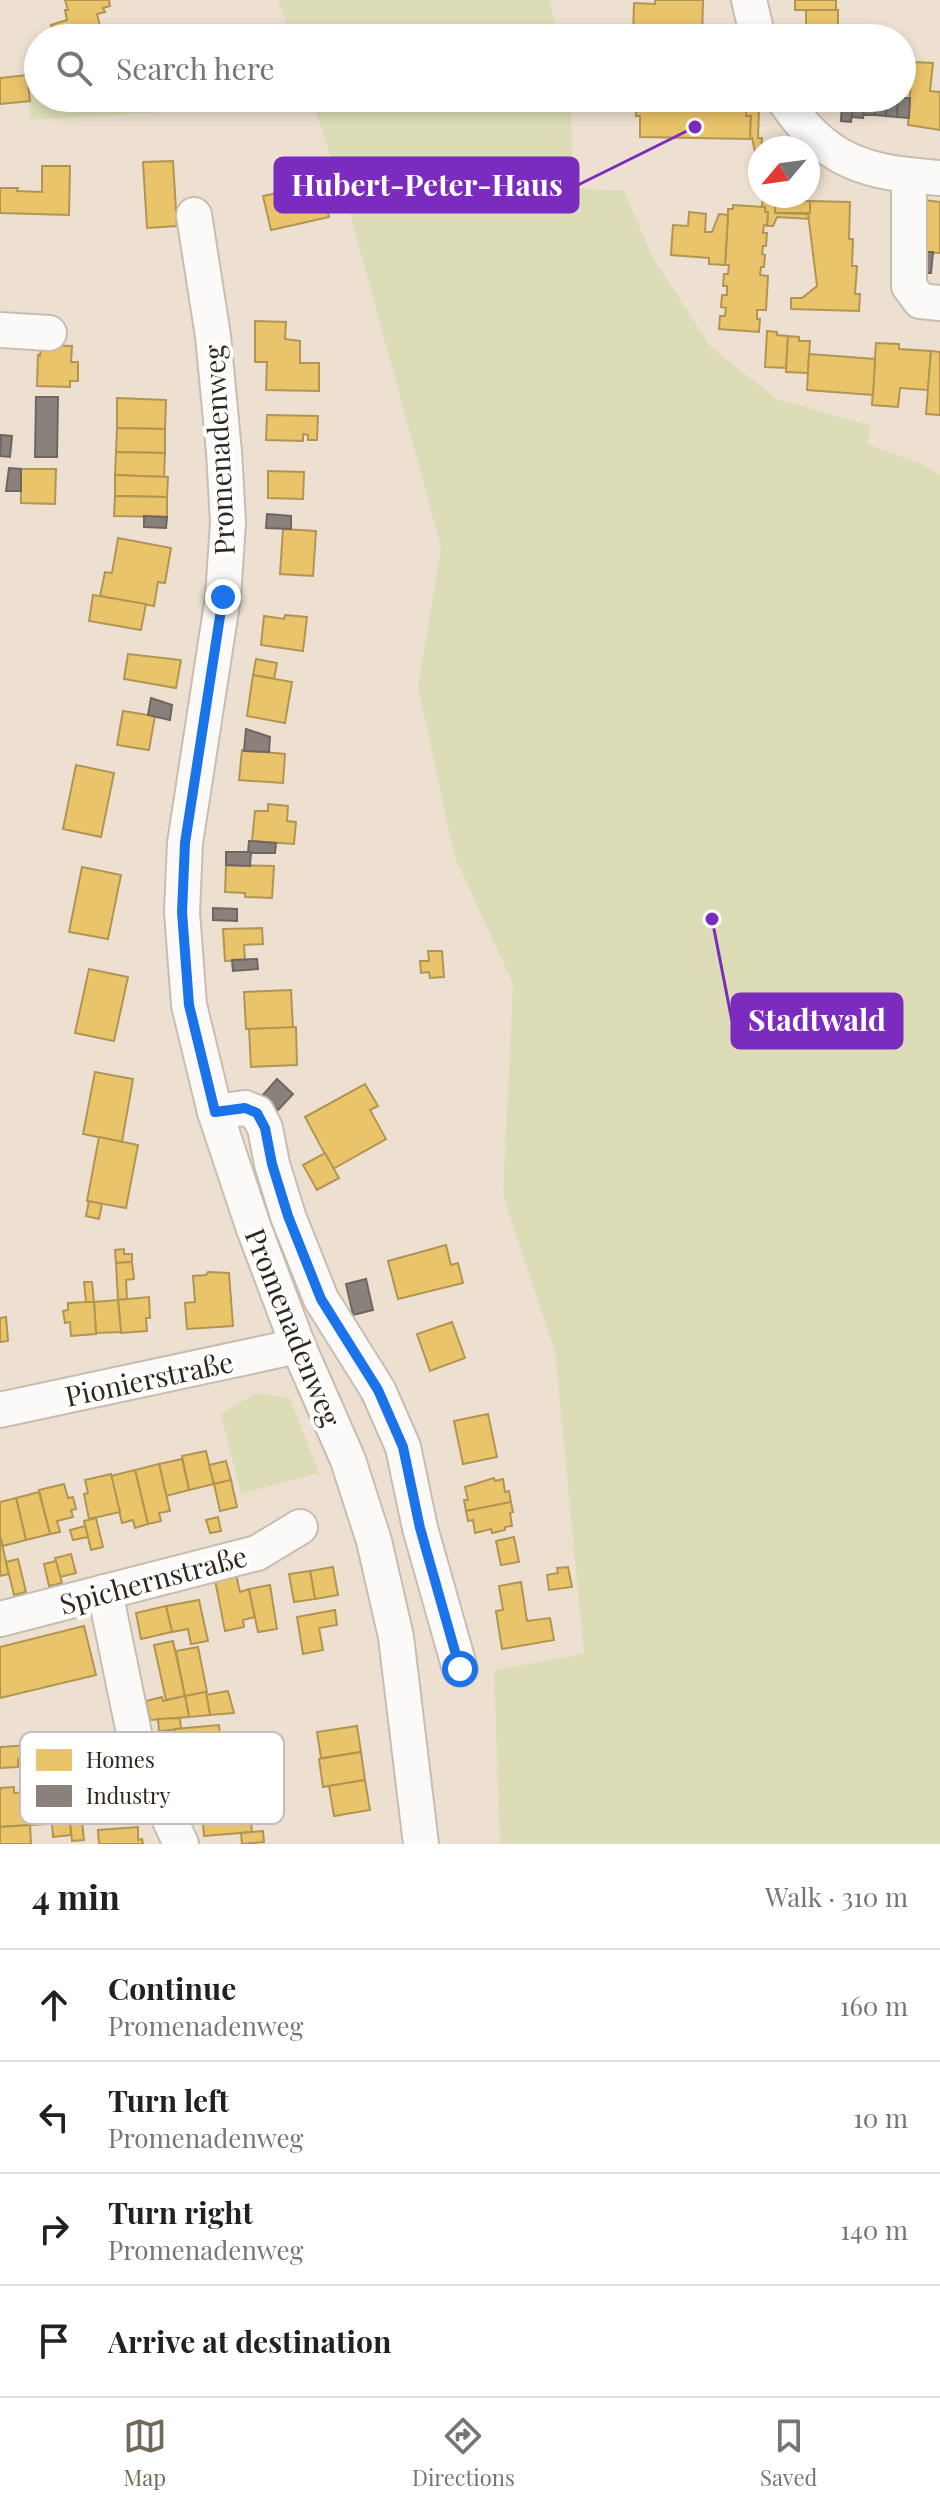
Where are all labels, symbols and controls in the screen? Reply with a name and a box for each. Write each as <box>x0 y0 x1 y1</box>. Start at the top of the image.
search box <box>24 24 916 112</box>
icon: search <box>52 46 96 90</box>
text: Search here <box>116 48 275 88</box>
north arrow <box>748 136 820 208</box>
callout: Hubert-Peter-Haus <box>275 158 578 212</box>
text: Hubert-Peter-Haus <box>291 164 563 204</box>
street label: Promenadenweg <box>194 344 242 556</box>
route end <box>205 579 241 615</box>
callout: Stadtwald <box>732 994 902 1048</box>
text: Stadtwald <box>748 999 886 1039</box>
street label: Promenadenweg <box>237 1222 351 1432</box>
street label: Pionierstraße <box>62 1342 236 1414</box>
street label: Spichernstraße <box>55 1536 251 1622</box>
route start <box>442 1651 478 1687</box>
legend <box>20 1732 284 1824</box>
text: Homes <box>86 1744 155 1774</box>
text: Industry <box>86 1780 171 1810</box>
text: 4 min <box>32 1873 120 1919</box>
text: Walk · 310 m <box>765 1879 908 1914</box>
text: Continue <box>108 1968 236 2008</box>
icon: ahead <box>32 1983 76 2027</box>
text: 160 m <box>840 1988 908 2023</box>
text: Promenadenweg <box>108 2008 303 2043</box>
text: Turn left <box>108 2080 229 2120</box>
icon: left <box>32 2095 76 2139</box>
text: 10 m <box>853 2100 908 2135</box>
text: Promenadenweg <box>108 2120 303 2155</box>
text: Turn right <box>108 2192 253 2232</box>
icon: right <box>32 2207 76 2251</box>
text: 140 m <box>840 2212 908 2247</box>
text: Promenadenweg <box>108 2232 303 2267</box>
icon: arrive <box>32 2319 76 2363</box>
text: Arrive at destination <box>108 2321 391 2361</box>
tab: Map <box>123 2414 167 2492</box>
tab: Directions <box>412 2414 515 2492</box>
tab: Saved <box>760 2414 817 2492</box>

